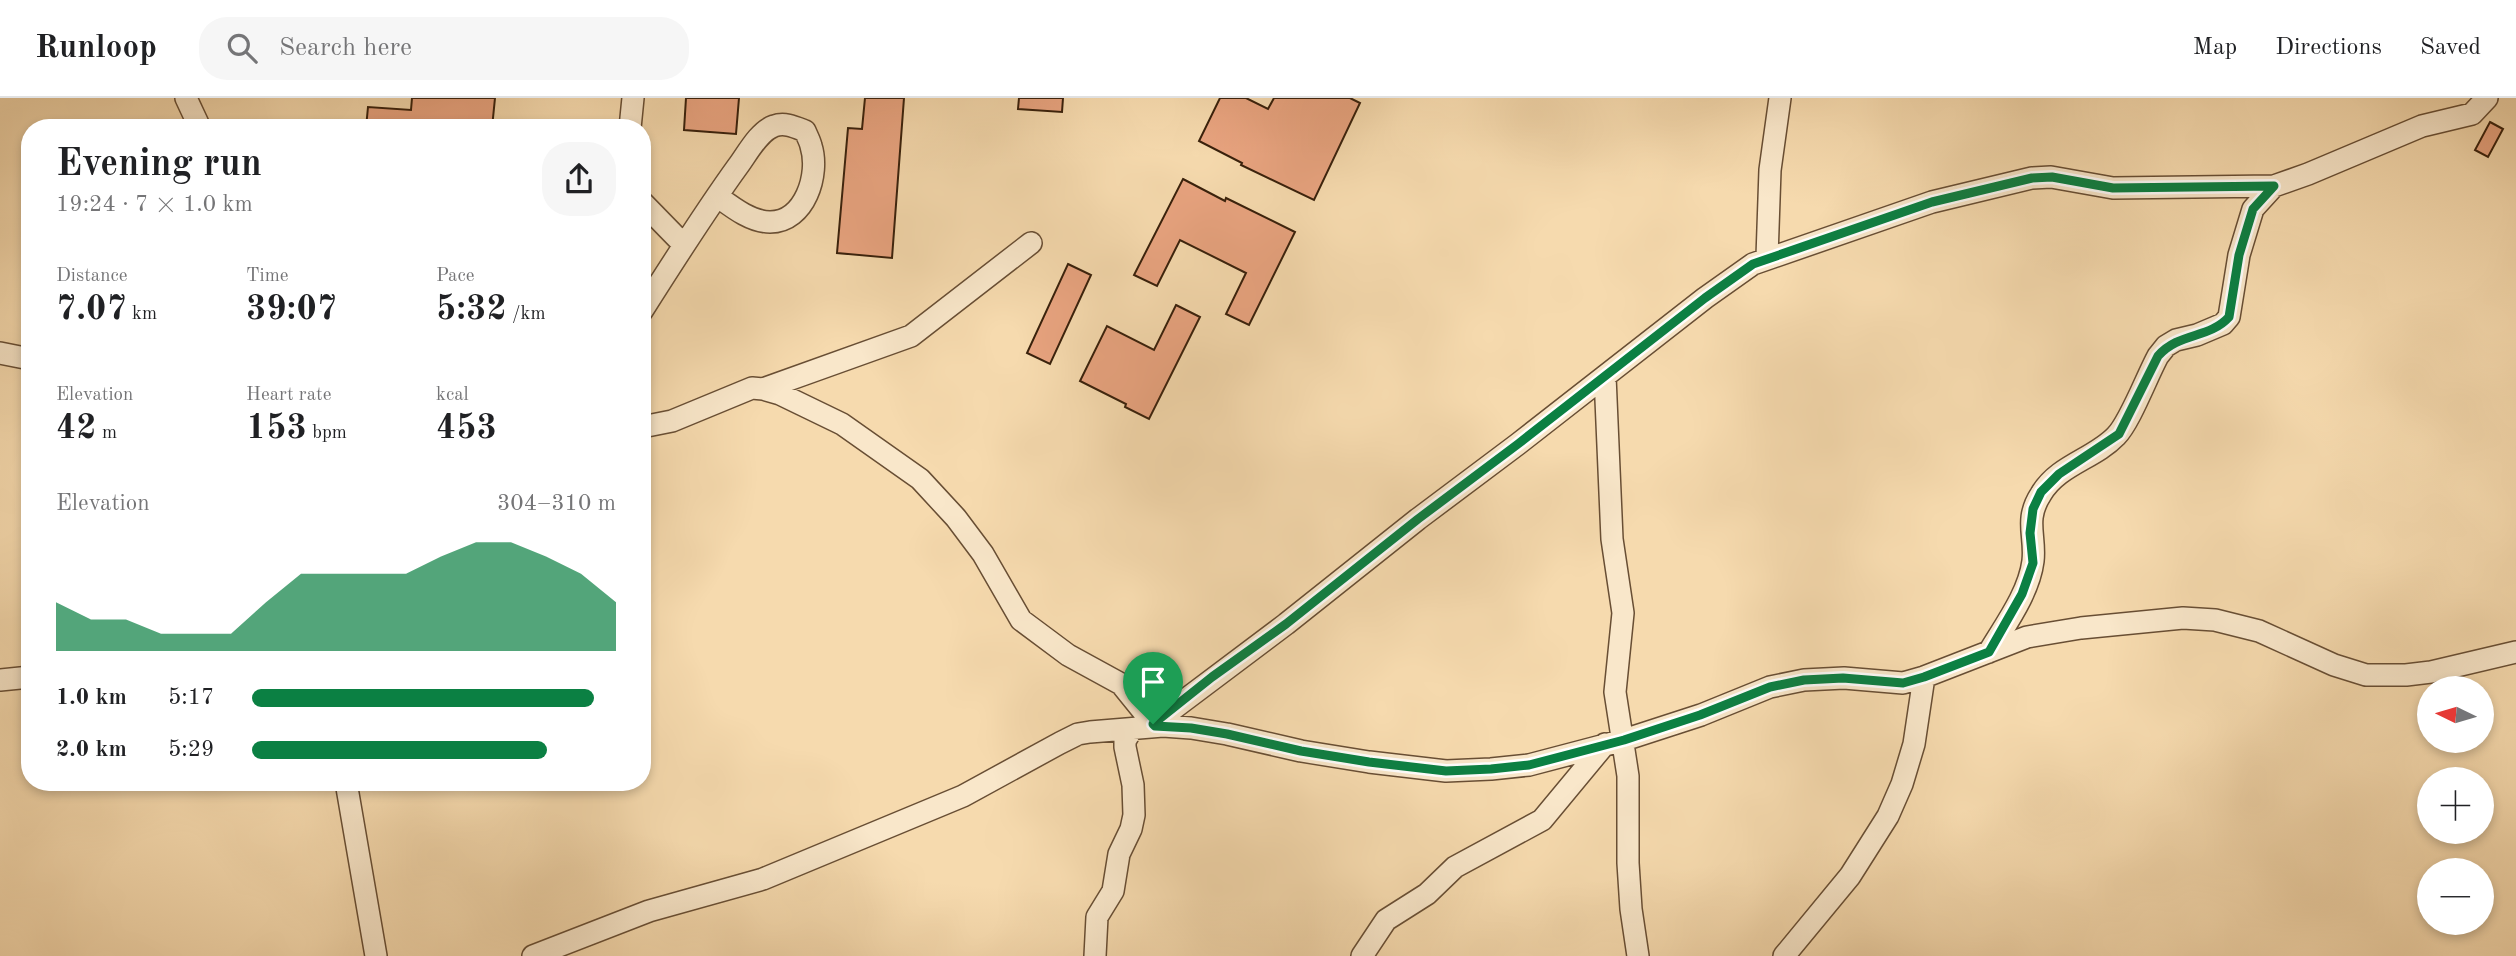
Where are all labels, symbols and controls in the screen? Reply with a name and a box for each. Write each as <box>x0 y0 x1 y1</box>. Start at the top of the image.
search box <box>199 17 689 80</box>
icon: search <box>223 29 261 67</box>
text: Runloop <box>35 32 157 65</box>
text: Search here <box>279 35 412 61</box>
text: Map <box>2193 36 2237 60</box>
text: Directions <box>2275 36 2382 60</box>
text: Saved <box>2420 36 2481 60</box>
button: share <box>542 142 616 216</box>
text: Evening run <box>56 146 262 184</box>
text: 19:24 · 7 × 1.0 km <box>56 193 253 216</box>
text: Distance <box>56 267 128 286</box>
text: Time <box>246 267 289 286</box>
text: Pace <box>436 267 475 286</box>
text: 7.07 <box>56 292 127 327</box>
text: 39:07 <box>246 292 337 327</box>
text: 5:32 <box>436 292 507 327</box>
text: km <box>127 305 157 324</box>
text: /km <box>507 305 546 324</box>
text: Elevation <box>56 386 133 405</box>
text: Heart rate <box>246 386 331 405</box>
text: kcal <box>436 386 469 405</box>
text: 42 <box>56 411 97 446</box>
text: 153 <box>246 411 307 446</box>
text: 453 <box>436 411 497 446</box>
text: m <box>97 424 117 443</box>
text: bpm <box>307 424 347 443</box>
text: Elevation <box>56 492 150 515</box>
text: 304–310 m <box>497 492 616 515</box>
pin <box>1123 652 1183 724</box>
icon: arrive <box>1134 663 1172 701</box>
north arrow <box>2417 676 2494 752</box>
map controls <box>2417 676 2494 935</box>
text: 1.0 km <box>56 686 127 709</box>
text: 5:17 <box>168 686 214 709</box>
text: 2.0 km <box>56 738 127 761</box>
text: 5:29 <box>168 738 214 761</box>
button: + <box>2417 767 2494 844</box>
button: − <box>2417 858 2494 935</box>

